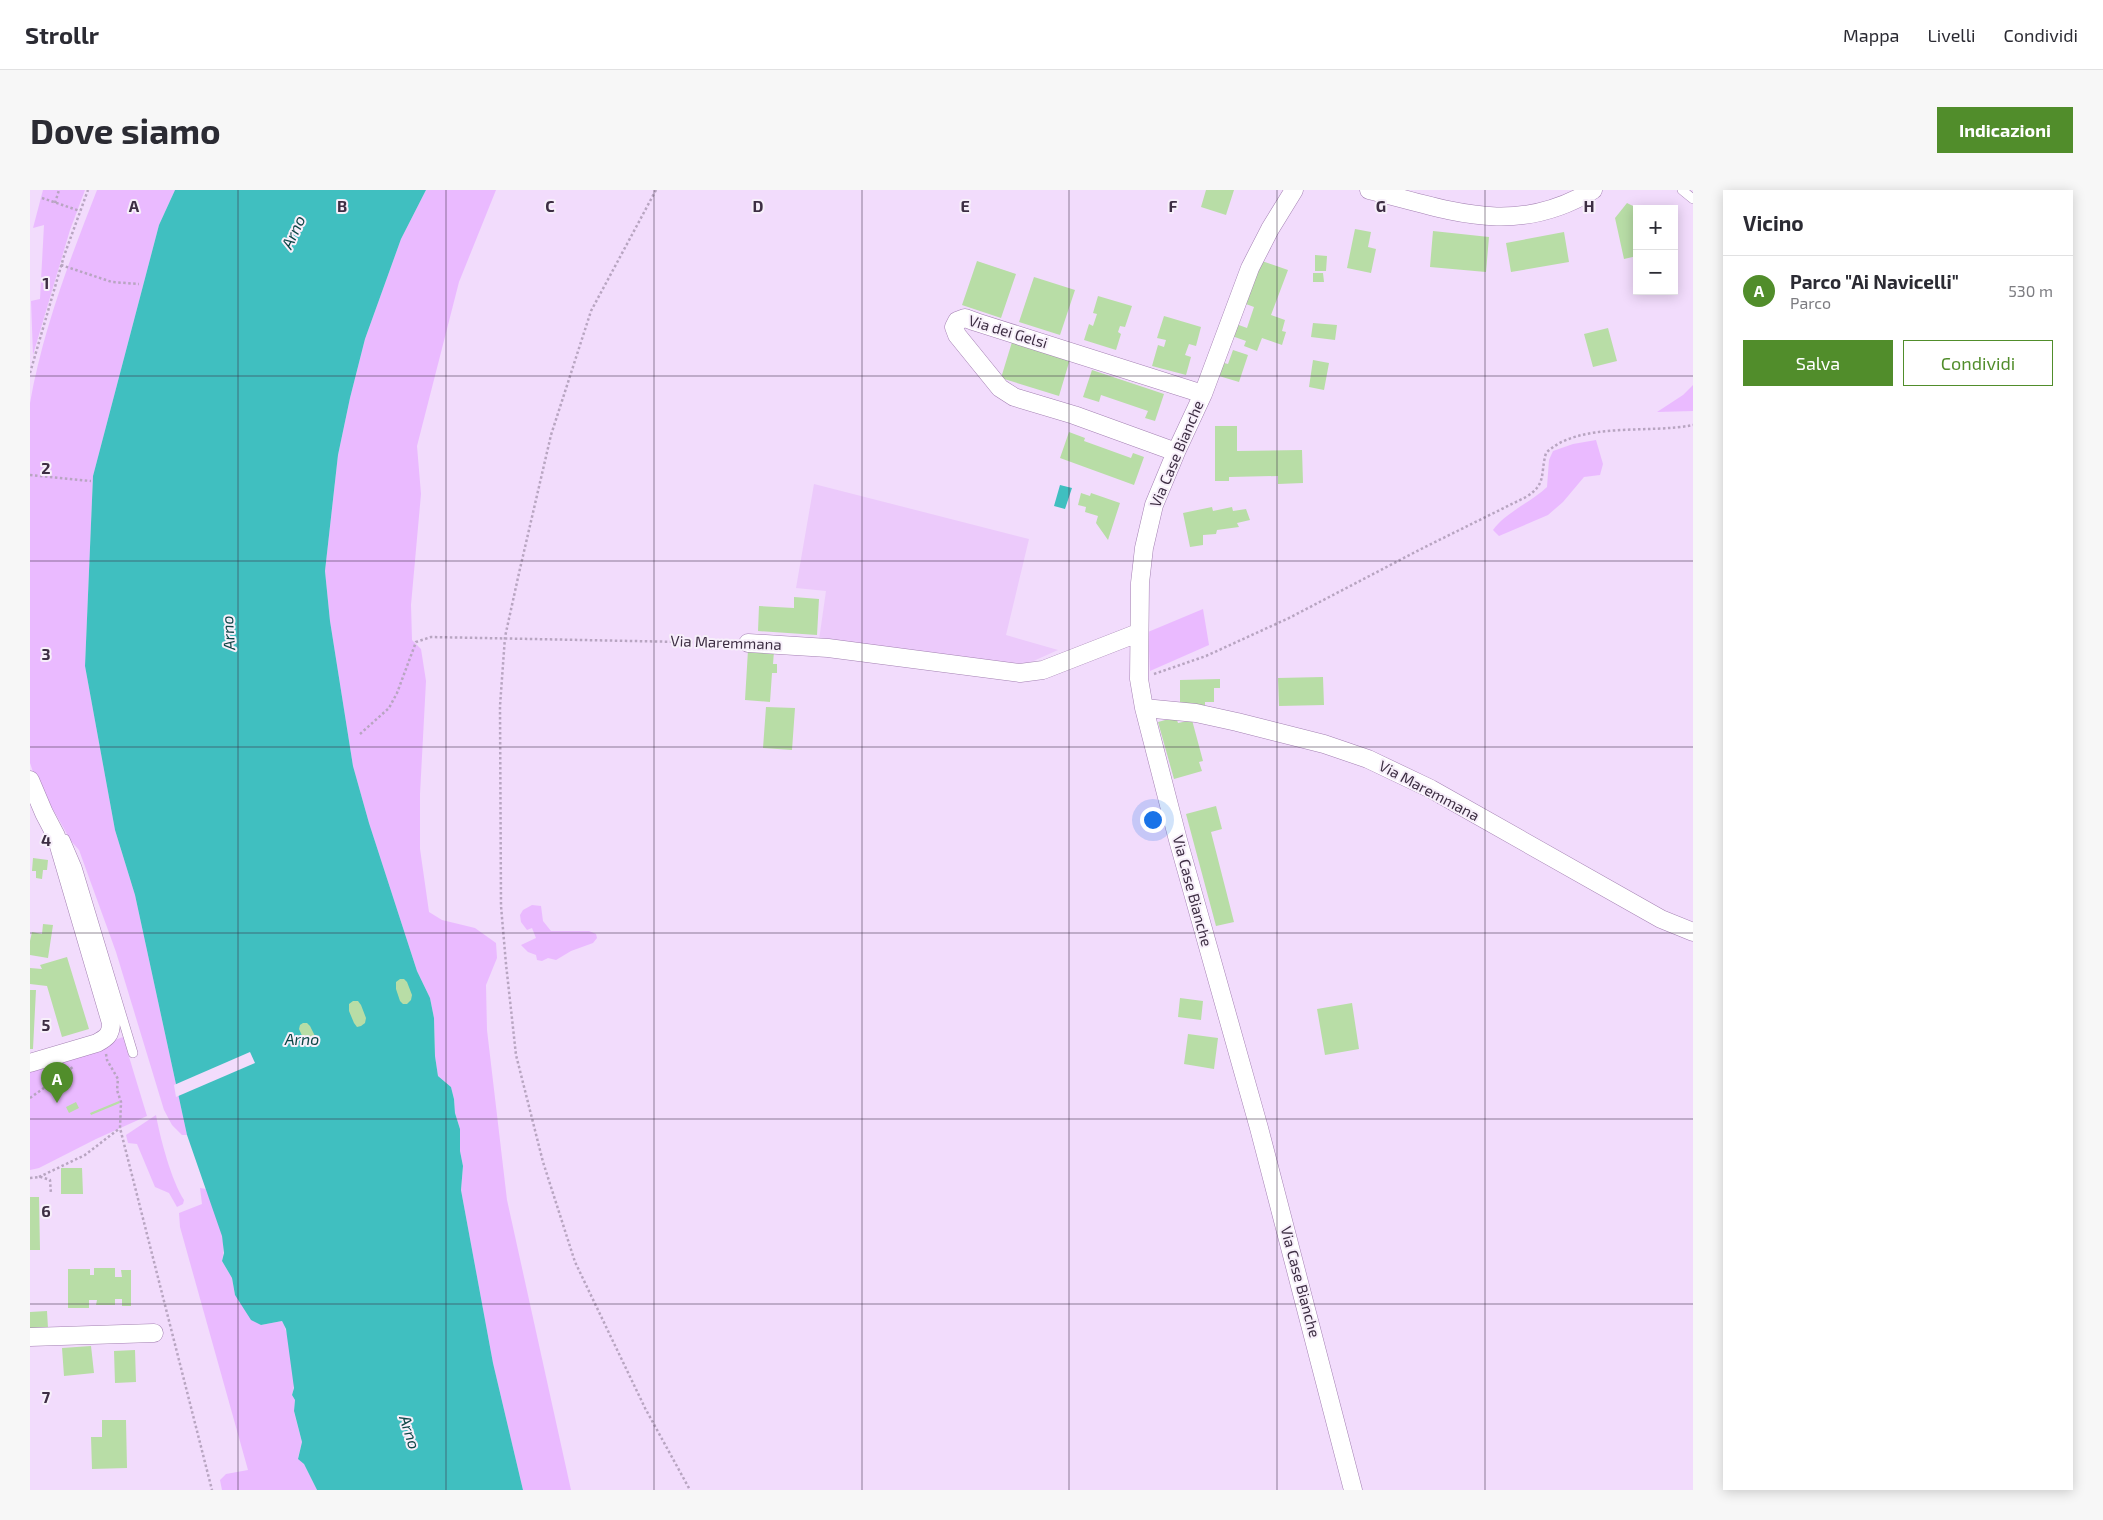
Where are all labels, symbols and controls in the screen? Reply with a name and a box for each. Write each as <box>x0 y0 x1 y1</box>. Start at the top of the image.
text: Strollr <box>25 20 99 49</box>
text: Mappa <box>1843 24 1900 46</box>
text: Livelli <box>1928 24 1975 46</box>
text: Condividi <box>2003 24 2078 46</box>
button: Indicazioni <box>1937 107 2073 153</box>
text: Dove siamo <box>30 109 221 151</box>
text: A <box>129 196 140 215</box>
text: B <box>337 196 347 215</box>
text: C <box>545 196 555 215</box>
text: D <box>753 196 764 215</box>
text: E <box>960 196 970 215</box>
text: F <box>1169 196 1178 215</box>
text: G <box>1376 196 1386 215</box>
text: H <box>1583 196 1595 215</box>
map controls <box>1633 205 1678 295</box>
button: + <box>1633 205 1678 250</box>
text: Vicino <box>1743 210 1804 235</box>
water label: Arno <box>276 212 308 252</box>
button: − <box>1633 250 1678 295</box>
text: Parco "Ai Navicelli" <box>1790 270 1959 293</box>
text: 1 <box>43 273 49 292</box>
text: A <box>1754 281 1764 300</box>
text: 530 m <box>2008 281 2053 300</box>
text: Parco <box>1790 293 1831 312</box>
street label: Via dei Gelsi <box>967 311 1050 352</box>
button: Salva <box>1743 340 1893 386</box>
button: Condividi <box>1903 340 2053 386</box>
street label: Via Case Bianche <box>1145 397 1207 510</box>
text: 2 <box>41 458 51 477</box>
water label: Arno <box>217 615 238 652</box>
street label: Via Maremmana <box>670 631 782 653</box>
text: 3 <box>41 644 51 663</box>
street label: Via Maremmana <box>1376 756 1483 824</box>
your location <box>1140 807 1166 833</box>
text: 4 <box>41 830 51 849</box>
street label: Via Case Bianche <box>1169 833 1216 948</box>
text: 5 <box>42 1015 51 1034</box>
water label: Arno <box>284 1029 319 1048</box>
pin: A <box>41 1062 73 1103</box>
text: 6 <box>41 1201 51 1220</box>
street label: Via Case Bianche <box>1277 1224 1324 1339</box>
text: 7 <box>42 1387 51 1406</box>
water label: Arno <box>396 1412 425 1451</box>

